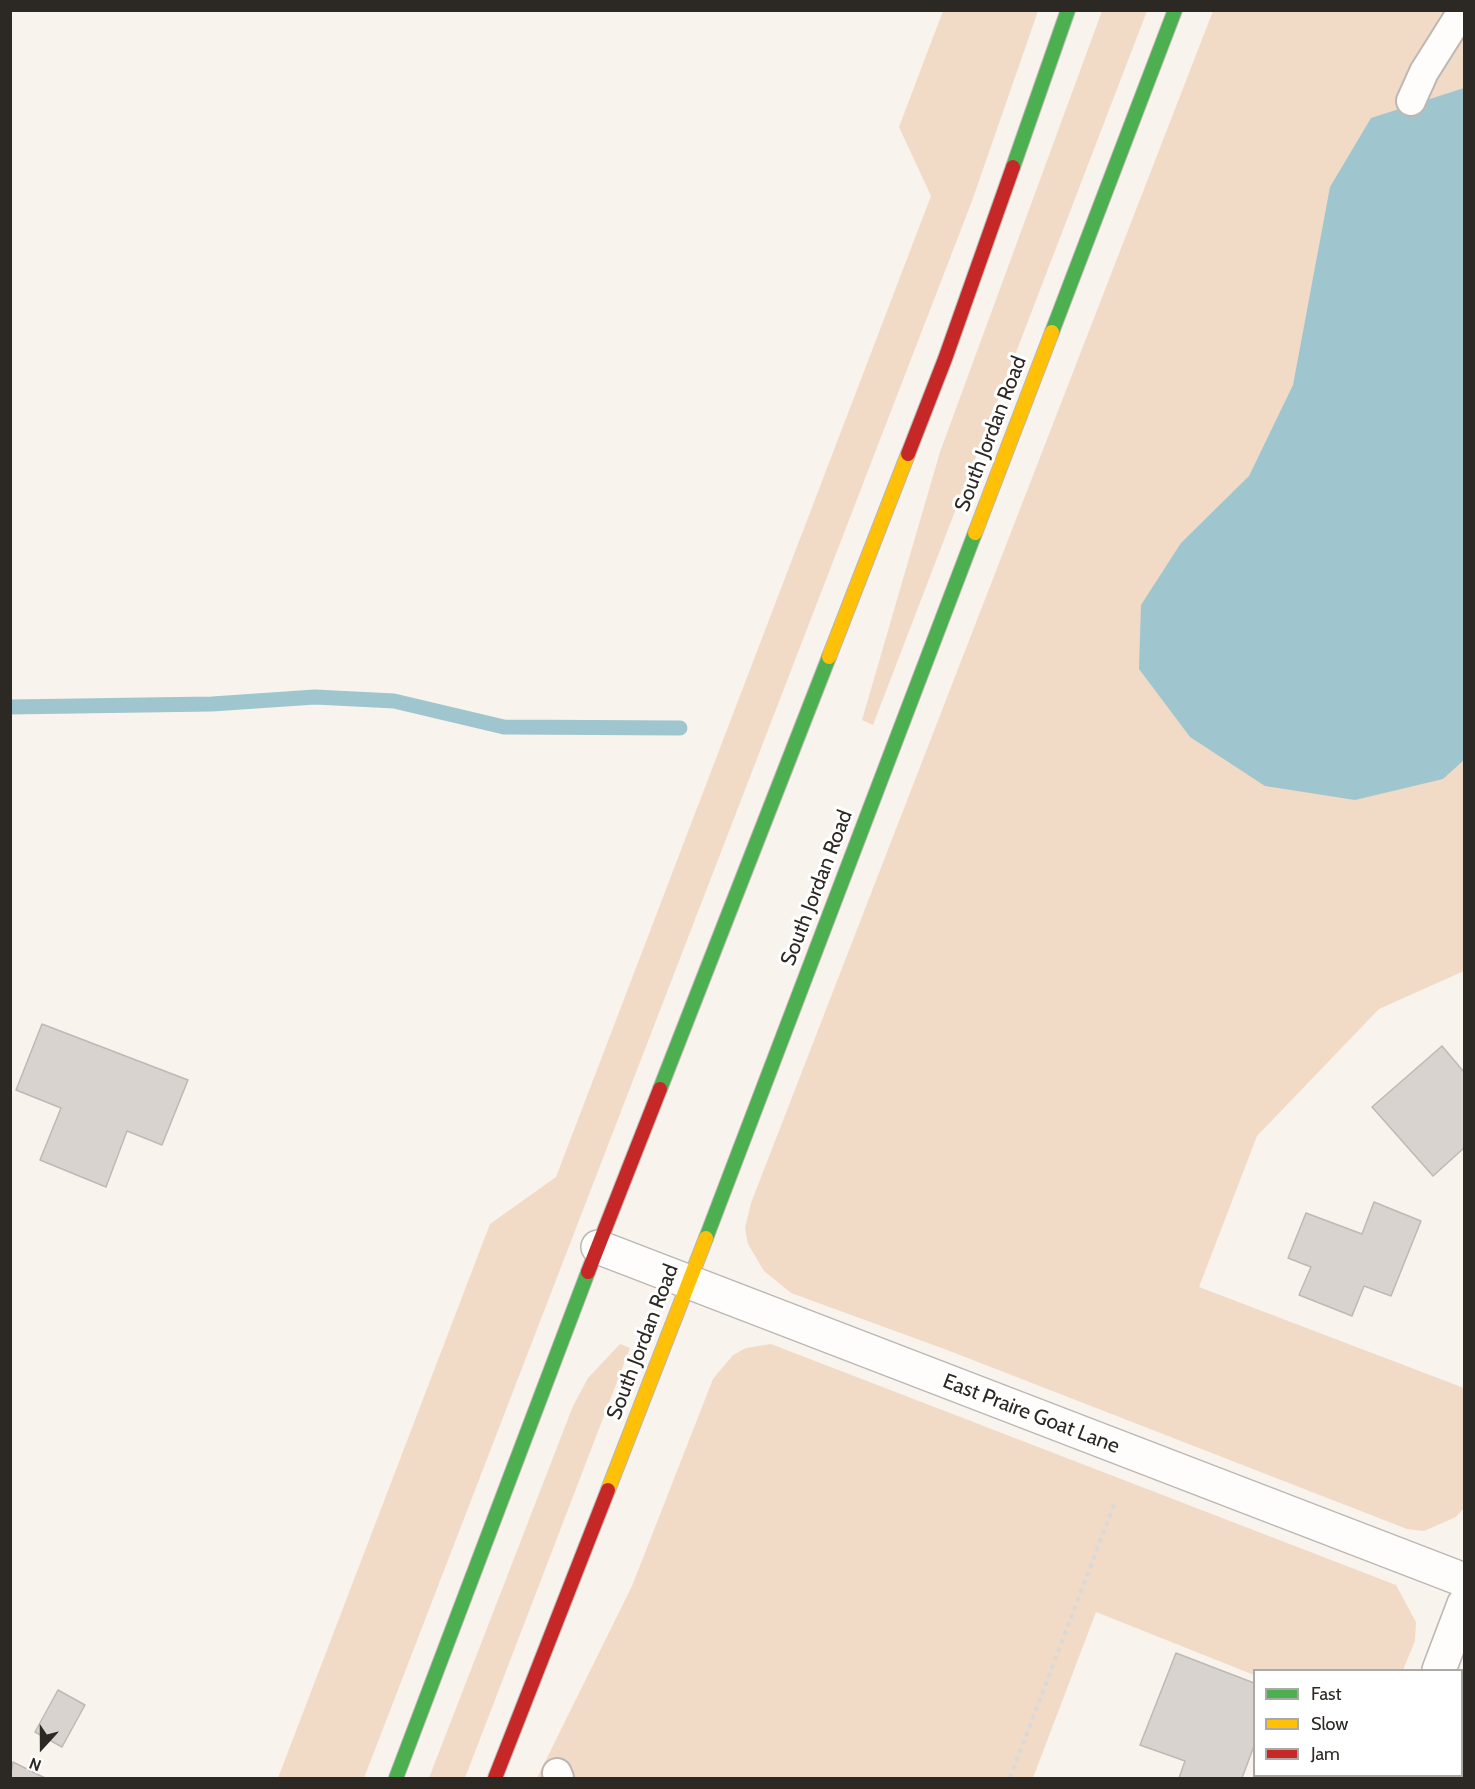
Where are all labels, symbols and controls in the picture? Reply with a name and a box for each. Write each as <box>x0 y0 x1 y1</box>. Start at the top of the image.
street label: South Jordan Road <box>950 353 1032 515</box>
street label: South Jordan Road <box>776 807 858 969</box>
street label: South Jordan Road <box>602 1261 684 1423</box>
street label: East Praire Goat Lane <box>939 1369 1123 1459</box>
legend <box>1253 1669 1463 1777</box>
text: Fast <box>1311 1683 1342 1705</box>
text: Slow <box>1311 1713 1348 1735</box>
north arrow <box>12 1717 72 1777</box>
text: Jam <box>1311 1743 1340 1765</box>
text: N <box>27 1753 44 1775</box>

